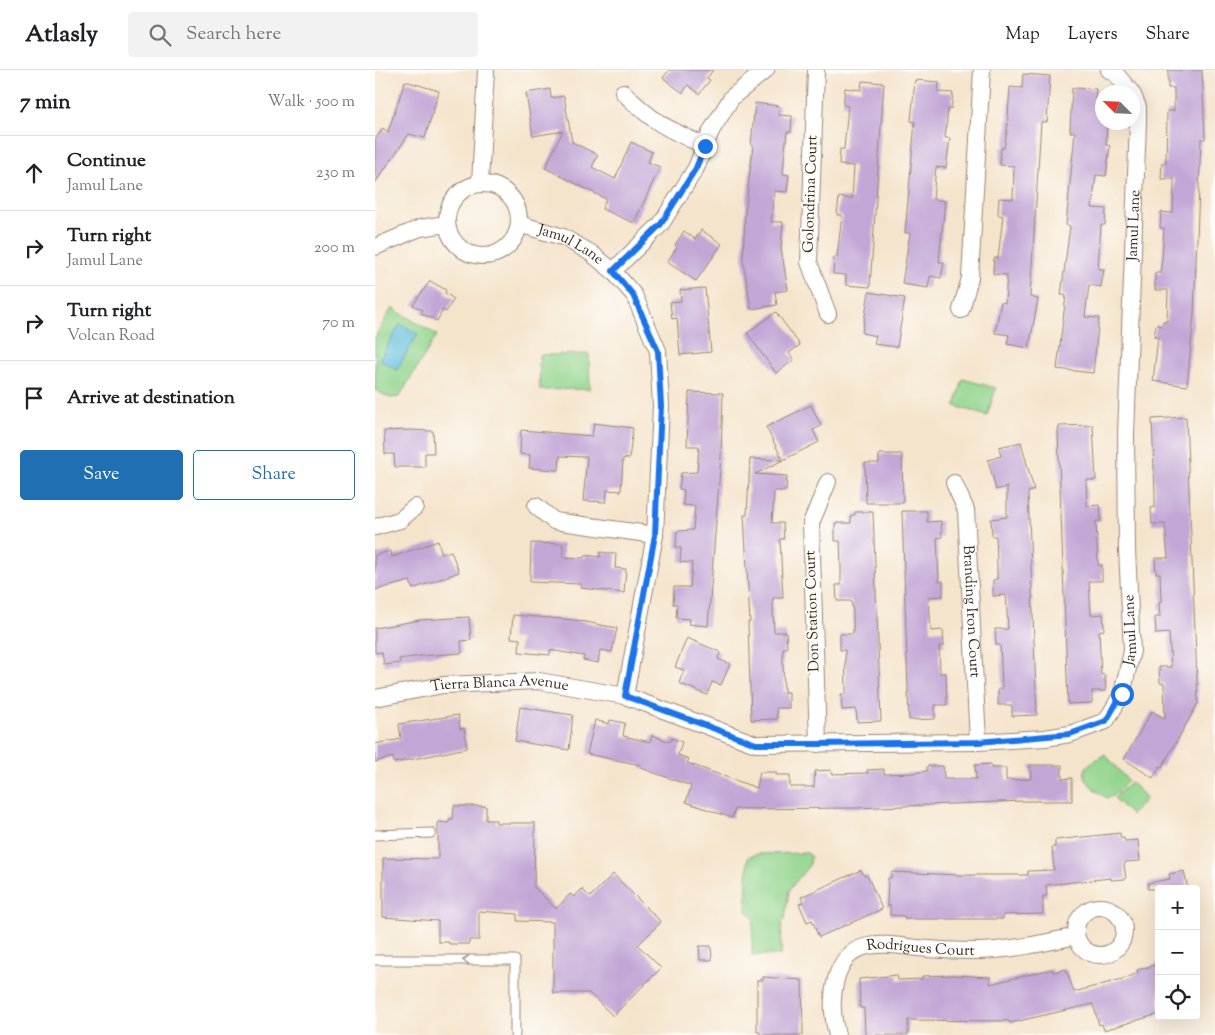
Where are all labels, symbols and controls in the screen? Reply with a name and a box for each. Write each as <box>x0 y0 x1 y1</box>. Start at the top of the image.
search box <box>128 12 478 57</box>
text: Atlasly <box>25 18 98 52</box>
icon: search <box>146 21 174 49</box>
text: Search here <box>186 21 281 48</box>
text: Map <box>1005 22 1040 48</box>
text: Layers <box>1068 22 1118 48</box>
text: Share <box>1146 22 1190 48</box>
north arrow <box>1095 85 1140 130</box>
text: 7 min <box>20 88 71 118</box>
text: Walk · 500 m <box>268 91 355 114</box>
route end <box>694 135 717 158</box>
street label: Golondrina Court <box>798 135 824 253</box>
text: Continue <box>67 148 146 175</box>
icon: ahead <box>20 159 48 187</box>
text: 230 m <box>316 162 355 185</box>
text: Jamul Lane <box>67 175 143 198</box>
street label: Jamul Lane <box>1122 189 1146 262</box>
street label: Jamul Lane <box>535 219 608 270</box>
text: Turn right <box>67 223 151 250</box>
icon: right <box>20 234 48 262</box>
text: 200 m <box>314 237 355 260</box>
text: Jamul Lane <box>67 250 143 273</box>
text: Turn right <box>67 298 151 325</box>
icon: right <box>20 309 48 337</box>
text: 70 m <box>322 312 355 335</box>
text: Volcan Road <box>67 325 155 348</box>
icon: arrive <box>20 384 48 412</box>
text: Arrive at destination <box>67 385 235 412</box>
button: Save <box>20 450 183 500</box>
button: Share <box>193 450 355 500</box>
street label: Branding Iron Court <box>957 544 985 678</box>
street label: Don Station Court <box>800 550 826 672</box>
street label: Jamul Lane <box>1118 594 1143 669</box>
street label: Tierra Blanca Avenue <box>429 670 570 698</box>
route start <box>1111 683 1134 706</box>
map controls <box>1155 885 1200 1020</box>
button: + <box>1155 885 1200 930</box>
button: − <box>1155 930 1200 975</box>
street label: Rodrigues Court <box>865 934 975 961</box>
one-way arrow <box>462 955 470 965</box>
button: locate <box>1155 975 1200 1020</box>

